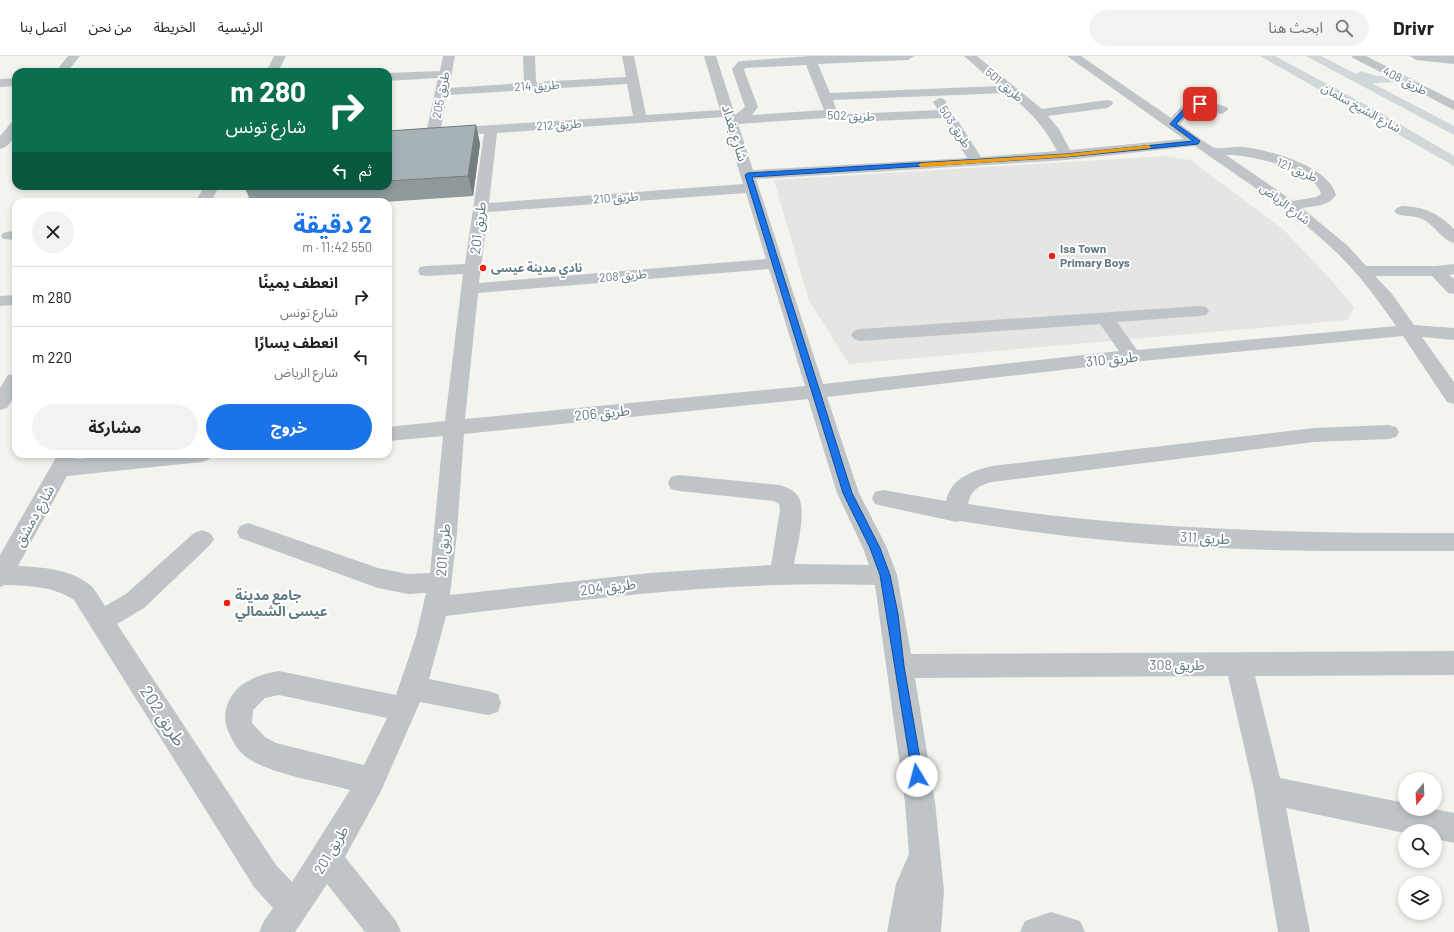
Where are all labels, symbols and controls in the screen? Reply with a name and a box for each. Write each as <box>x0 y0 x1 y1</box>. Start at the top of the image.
search box <box>1089 10 1369 46</box>
text: Drivr <box>1393 16 1434 39</box>
icon: search <box>1333 17 1355 39</box>
text: اتصل بنا <box>20 18 66 35</box>
text: من نحن <box>88 18 132 35</box>
text: الخريطة <box>154 18 196 35</box>
text: الرئيسية <box>218 18 263 35</box>
text: ابحث هنا <box>1268 18 1323 36</box>
street label: طريق 408 <box>1380 63 1430 99</box>
street label: طريق 501 <box>982 64 1026 106</box>
street label: طريق 205 <box>429 70 453 120</box>
text: 280 m <box>230 74 306 108</box>
street label: طريق 214 <box>514 77 560 95</box>
street label: شارع الشيخ سلمان <box>1318 80 1403 137</box>
icon: right <box>320 84 372 136</box>
pin <box>1183 87 1217 121</box>
icon: arrive <box>1189 93 1211 115</box>
street label: شارع بغداد <box>716 102 752 164</box>
street label: طريق 503 <box>935 103 975 151</box>
street label: طريق 502 <box>827 107 875 125</box>
text: شارع تونس <box>226 115 306 137</box>
street label: طريق 212 <box>536 115 582 135</box>
street label: طريق 121 <box>1274 154 1320 186</box>
icon: left <box>329 160 351 182</box>
text: ثم <box>359 161 372 179</box>
street label: شارع الرياض <box>1256 180 1313 229</box>
street label: طريق 210 <box>593 188 639 208</box>
street label: طريق 201 <box>466 201 491 255</box>
text: 2 دقيقة <box>293 209 372 238</box>
button: close <box>32 211 74 253</box>
text: 550 m · 11:42 <box>302 239 372 255</box>
place label: Isa Town Primary Boys <box>1060 241 1130 269</box>
marker: Isa Town Primary Boys <box>1047 251 1057 261</box>
place label: نادي مدينة عيسى <box>491 260 583 278</box>
marker: نادي مدينة عيسى <box>478 263 488 273</box>
street label: طريق 208 <box>599 266 647 286</box>
text: انعطف يمينًا <box>258 273 338 291</box>
icon: right <box>350 286 372 308</box>
text: 280 m <box>32 288 72 306</box>
text: شارع تونس <box>280 304 338 320</box>
text: انعطف يسارًا <box>254 333 338 351</box>
icon: left <box>350 346 372 368</box>
street label: طريق 310 <box>1085 347 1139 372</box>
text: 220 m <box>32 348 72 366</box>
text: شارع الرياض <box>274 364 338 380</box>
street label: طريق 206 <box>573 401 631 426</box>
button: مشاركة <box>32 404 198 450</box>
button: خروج <box>206 404 372 450</box>
street label: شارع دمشق <box>10 482 60 551</box>
street label: طريق 201 <box>432 523 455 577</box>
street label: طريق 311 <box>1180 528 1230 549</box>
street label: طريق 204 <box>579 575 637 600</box>
place label: جامع مدينة عيسى الشمالي <box>235 586 328 622</box>
marker: جامع مدينة عيسى الشمالي <box>222 598 232 608</box>
street label: طريق 308 <box>1149 656 1205 675</box>
street label: طريق 202 <box>135 682 191 750</box>
position arrow <box>896 755 938 797</box>
north arrow <box>1398 772 1442 816</box>
map controls <box>1398 772 1442 920</box>
street label: طريق 201 <box>310 823 353 878</box>
button: search <box>1398 824 1442 868</box>
button: layers <box>1398 876 1442 920</box>

